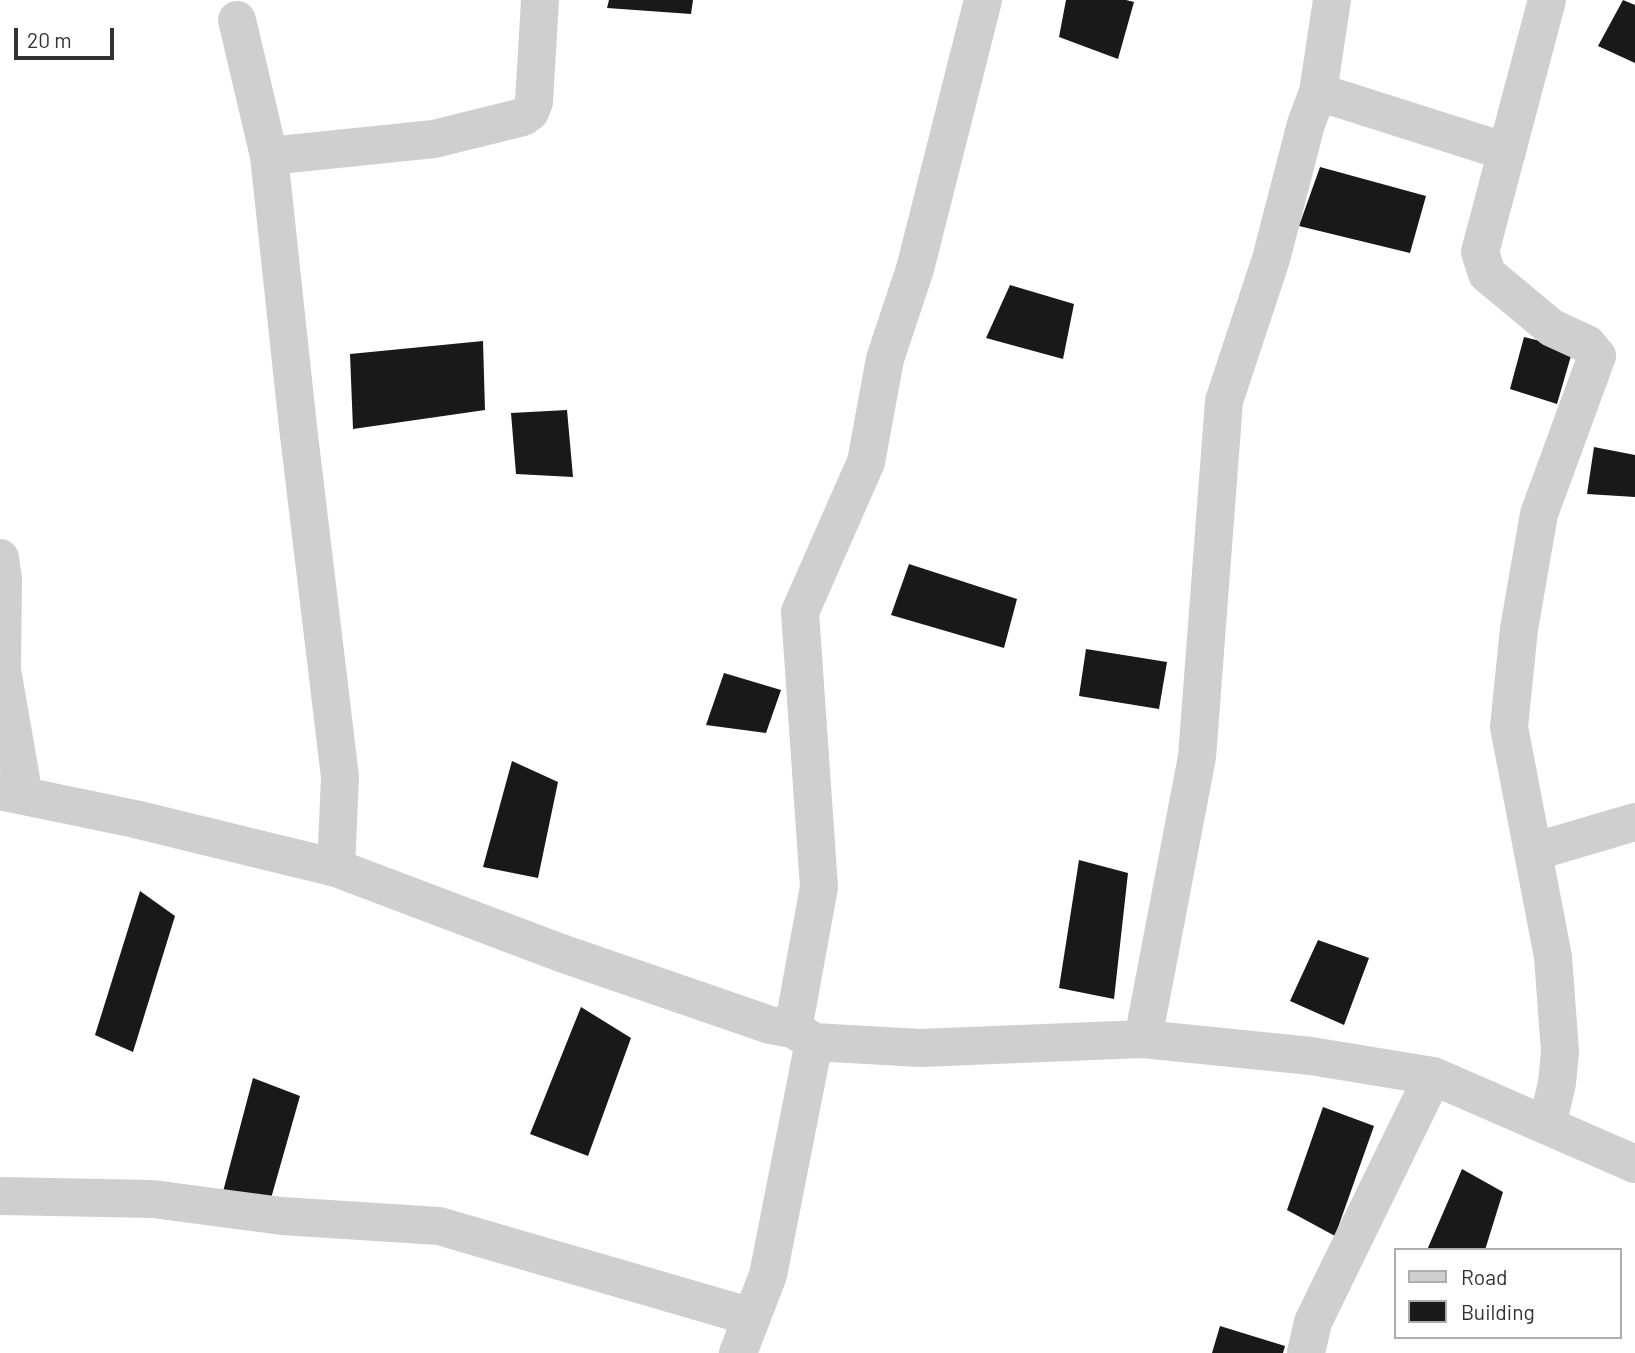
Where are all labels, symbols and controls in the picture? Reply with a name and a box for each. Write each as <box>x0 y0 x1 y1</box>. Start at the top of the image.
scale bar <box>18 14 117 58</box>
text: 20 m <box>27 27 72 52</box>
legend <box>1394 1248 1621 1339</box>
text: Road <box>1461 1264 1507 1289</box>
text: Building <box>1461 1299 1535 1324</box>

